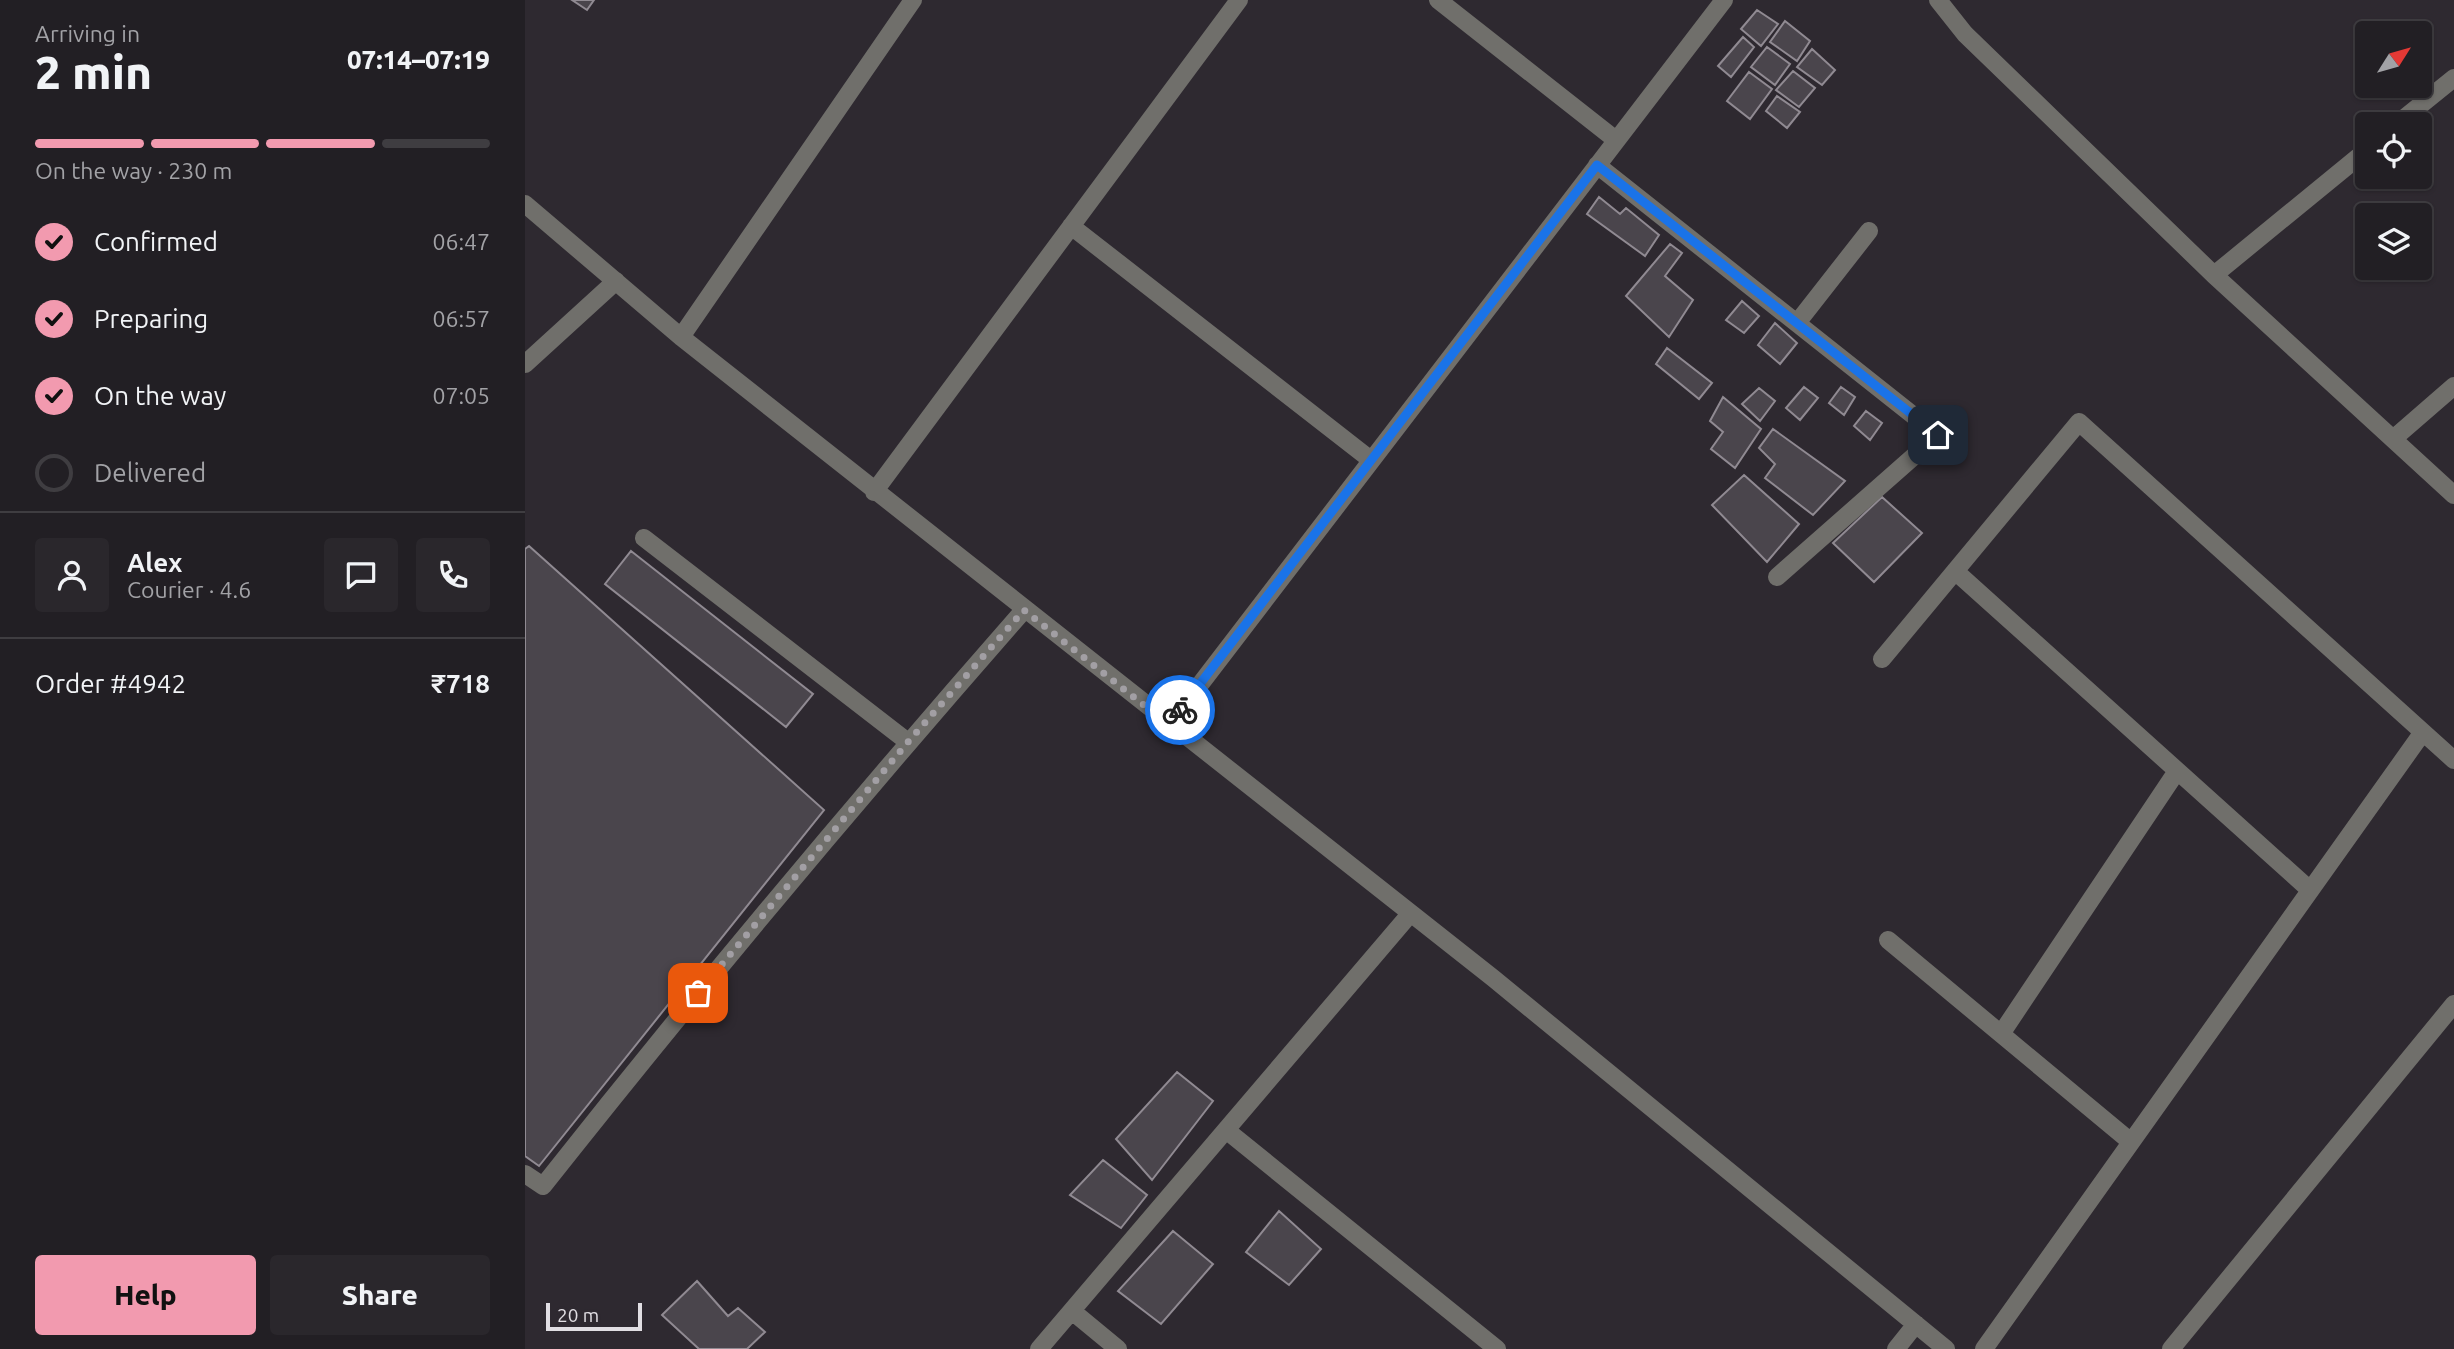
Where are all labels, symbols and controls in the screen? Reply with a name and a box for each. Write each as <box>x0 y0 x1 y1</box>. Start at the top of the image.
text: Arriving in <box>35 21 140 46</box>
north arrow <box>2355 21 2433 98</box>
map controls <box>2355 21 2432 280</box>
text: 07:14–07:19 <box>347 45 490 74</box>
text: 2 min <box>35 46 152 98</box>
button: locate <box>2355 112 2432 189</box>
text: On the way · 230 m <box>35 158 232 183</box>
button: layers <box>2355 203 2432 280</box>
icon: check <box>35 223 73 261</box>
text: Confirmed <box>94 227 218 256</box>
text: 06:47 <box>432 229 490 254</box>
icon: check <box>35 300 73 338</box>
text: Preparing <box>94 304 208 333</box>
text: 06:57 <box>432 306 490 331</box>
icon: check <box>35 377 73 415</box>
text: On the way <box>94 381 226 410</box>
text: 07:05 <box>432 383 490 408</box>
pin <box>1908 405 1968 465</box>
icon: home <box>1919 416 1957 454</box>
text: Delivered <box>94 458 206 487</box>
button: person <box>35 538 109 612</box>
button: chat <box>324 538 398 612</box>
button: phone <box>416 538 490 612</box>
text: Alex <box>127 548 182 577</box>
text: Courier · 4.6 <box>127 577 251 602</box>
text: Order #4942 <box>35 669 186 698</box>
text: ₹718 <box>431 669 490 698</box>
courier <box>1145 675 1215 745</box>
icon: bike <box>1161 691 1199 729</box>
pin <box>668 963 728 1023</box>
icon: bag <box>679 974 717 1012</box>
button: Help <box>35 1255 256 1335</box>
button: Share <box>270 1255 490 1335</box>
scale bar <box>546 1300 642 1332</box>
text: 20 m <box>557 1304 599 1326</box>

